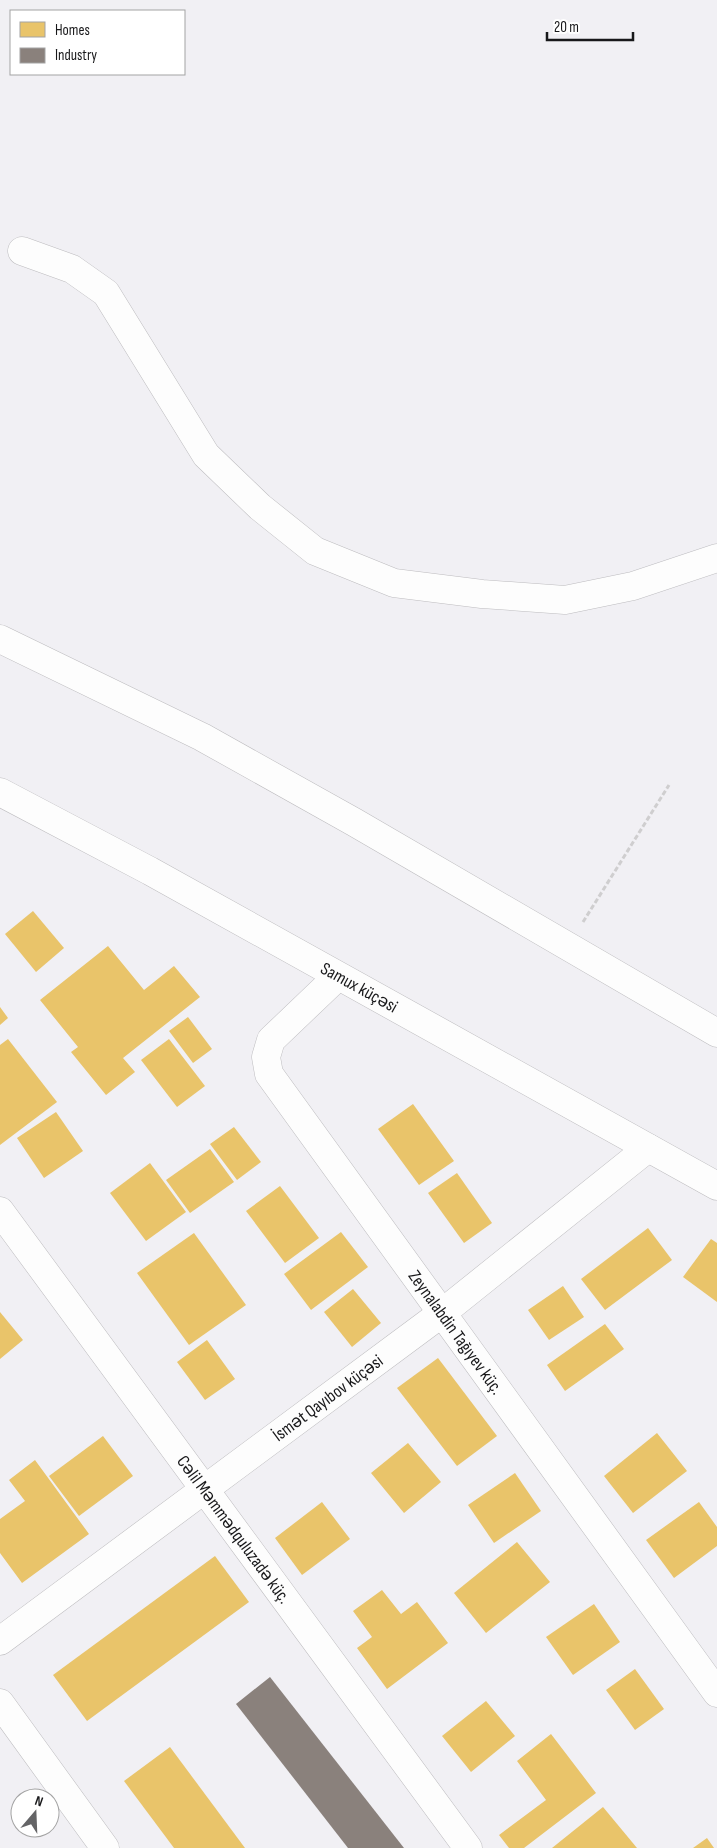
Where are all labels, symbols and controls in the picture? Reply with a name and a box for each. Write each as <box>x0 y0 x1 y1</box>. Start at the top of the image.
legend <box>10 10 185 75</box>
scale bar <box>547 10 633 42</box>
text: 20 m <box>554 18 579 37</box>
text: Homes <box>55 21 90 40</box>
text: Industry <box>55 46 97 65</box>
street label: Samux küçəsi <box>317 958 401 1018</box>
street label: Zeynalabdin Tağıyev küç. <box>404 1266 507 1399</box>
street label: İsmət Qayıbov küçəsi <box>269 1350 387 1446</box>
street label: Cəlil Məmmədquluzadə küç. <box>172 1451 295 1608</box>
north arrow <box>10 1788 60 1838</box>
text: N <box>33 1792 45 1810</box>

